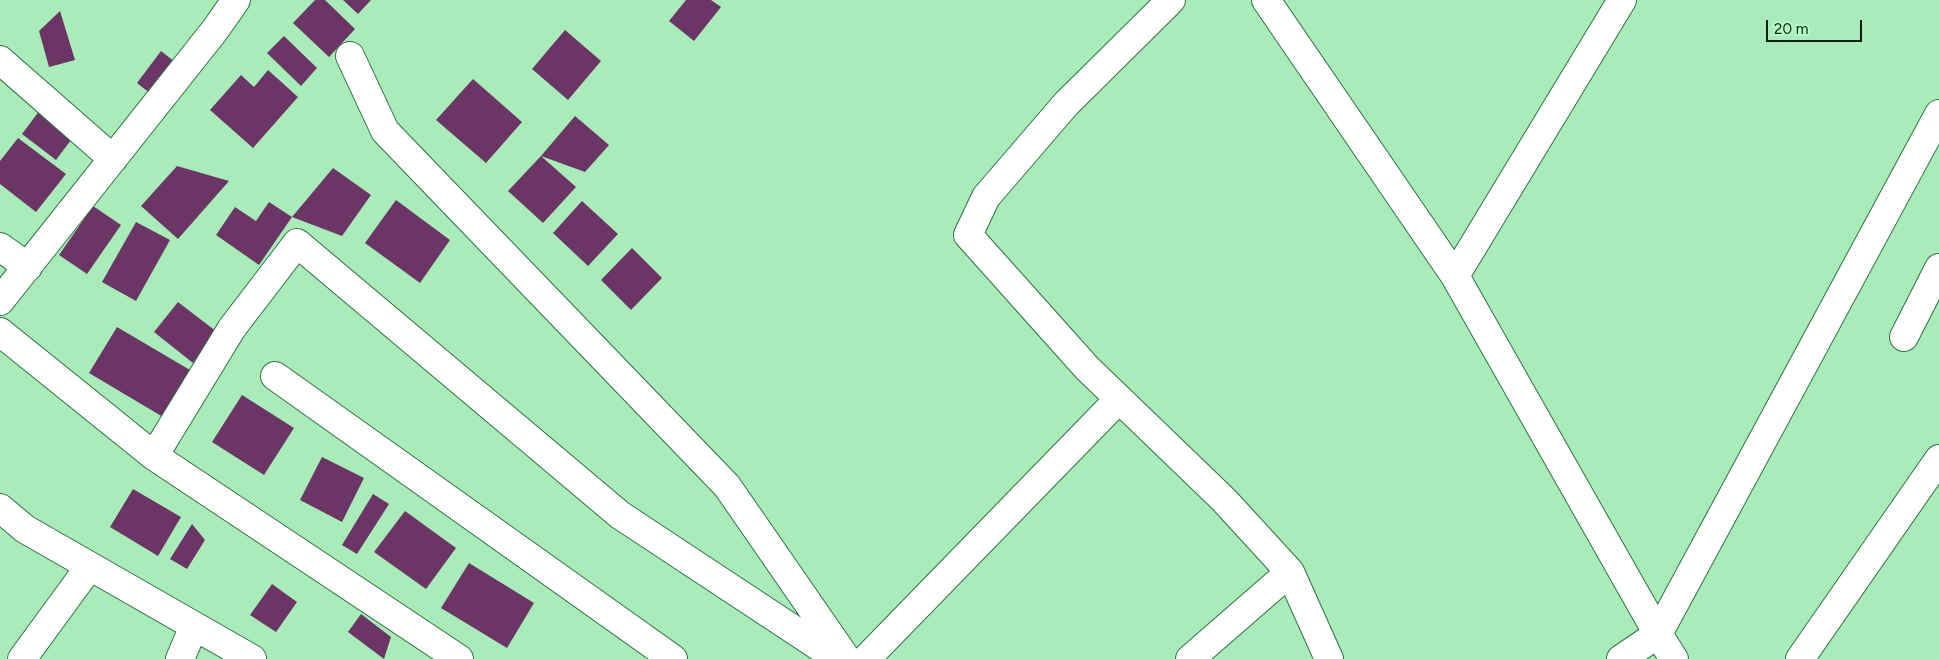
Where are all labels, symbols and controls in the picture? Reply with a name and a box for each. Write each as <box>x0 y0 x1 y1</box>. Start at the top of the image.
scale bar <box>1769 10 1865 42</box>
text: 20 m <box>1774 20 1808 38</box>

